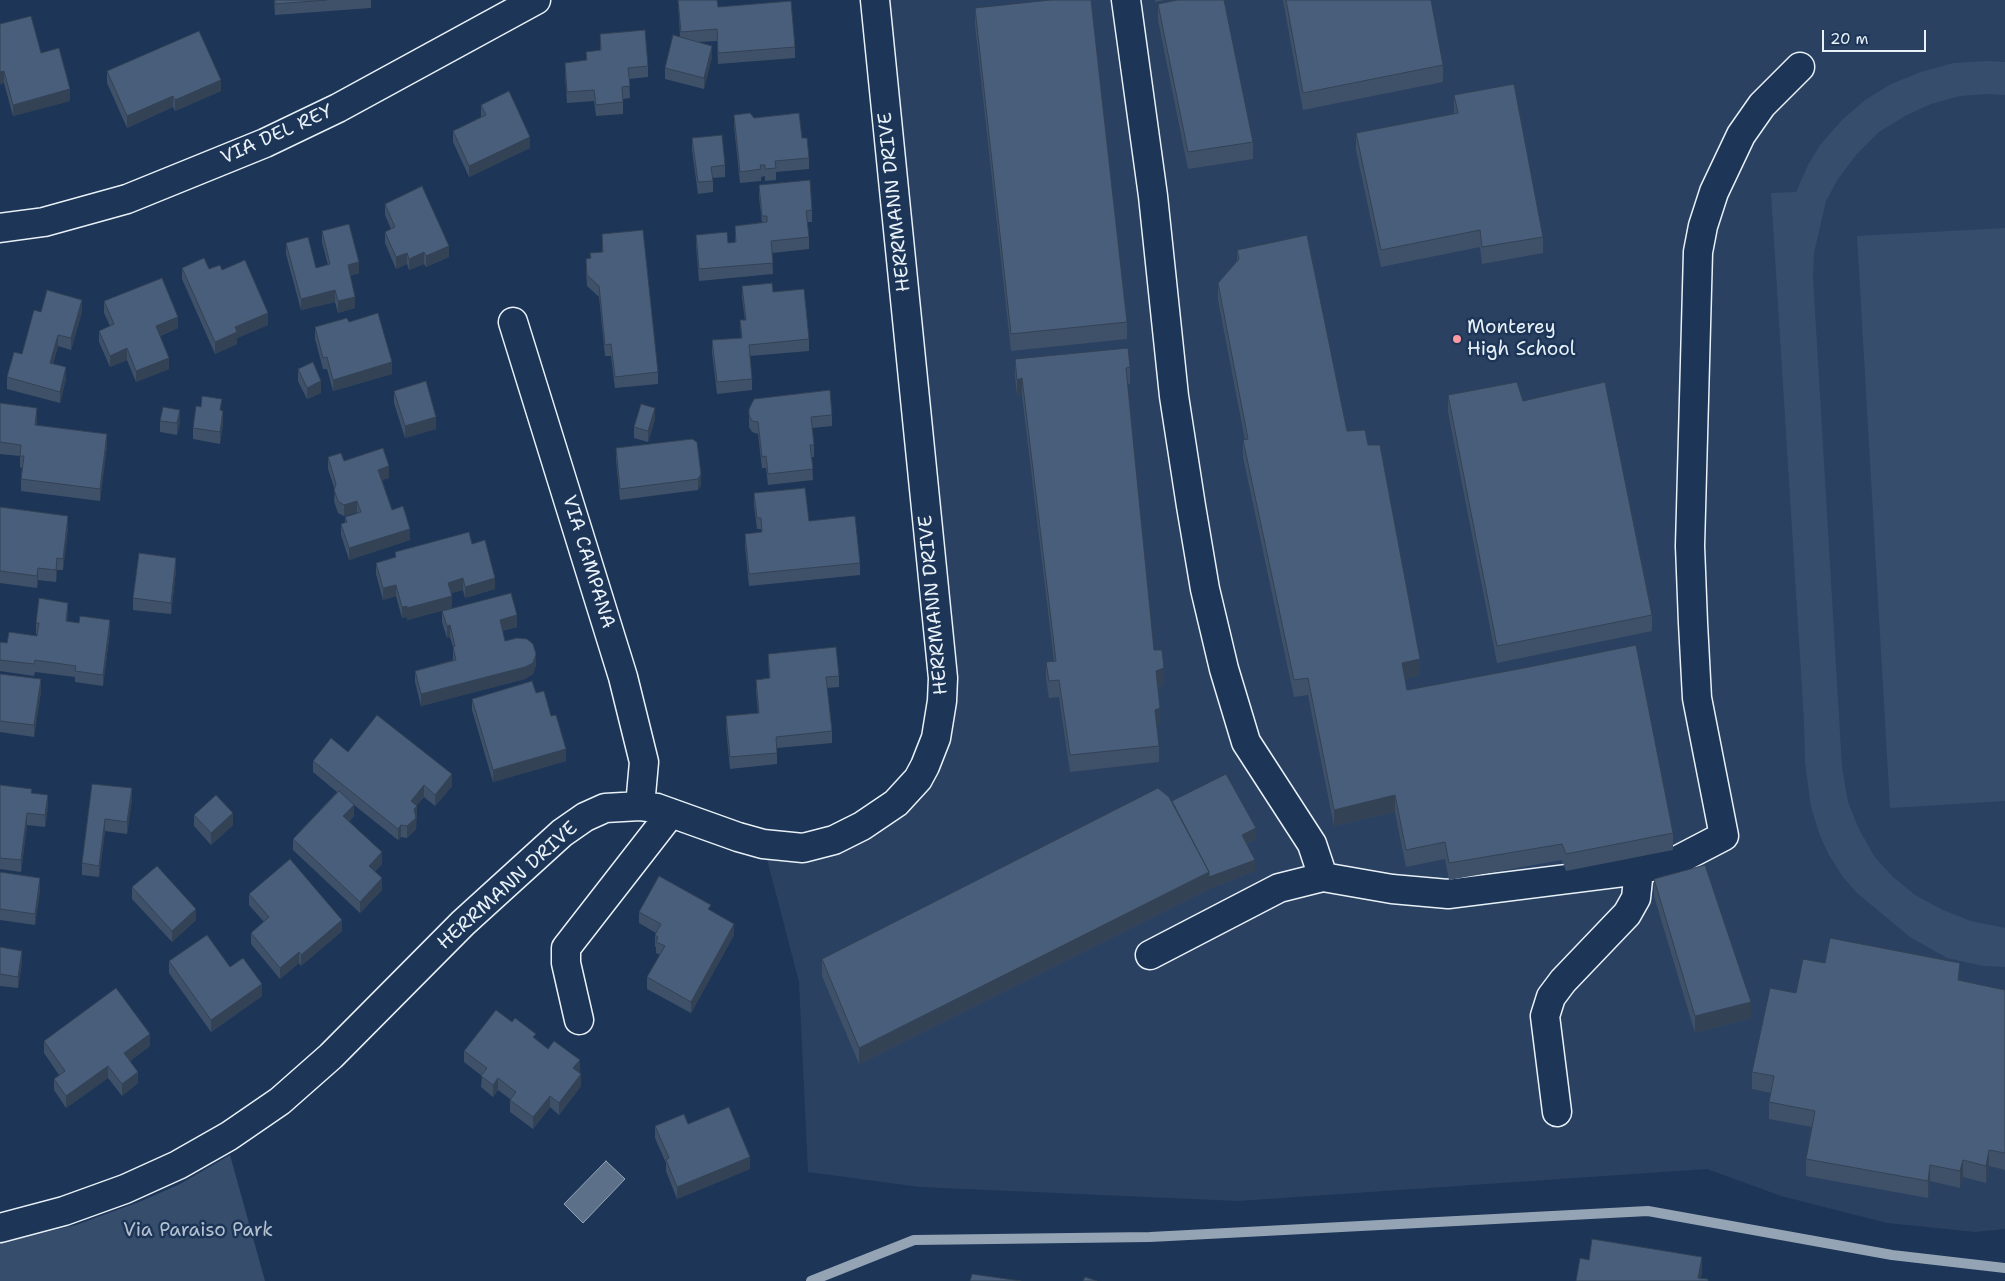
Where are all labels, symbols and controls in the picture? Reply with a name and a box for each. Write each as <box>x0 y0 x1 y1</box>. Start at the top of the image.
scale bar <box>1825 20 1929 52</box>
text: 20 m <box>1830 29 1869 49</box>
street label: VIA DEL REY <box>217 100 337 170</box>
street label: HERRMANN DRIVE <box>874 111 916 293</box>
place label: Monterey High School <box>1467 317 1576 361</box>
marker: Monterey High School <box>1451 333 1463 345</box>
street label: VIA CAMPANA <box>557 493 619 631</box>
street label: HERRMANN DRIVE <box>915 514 953 696</box>
street label: HERRMANN DRIVE <box>433 817 583 955</box>
park label: Via Paraiso Park <box>123 1220 273 1242</box>

